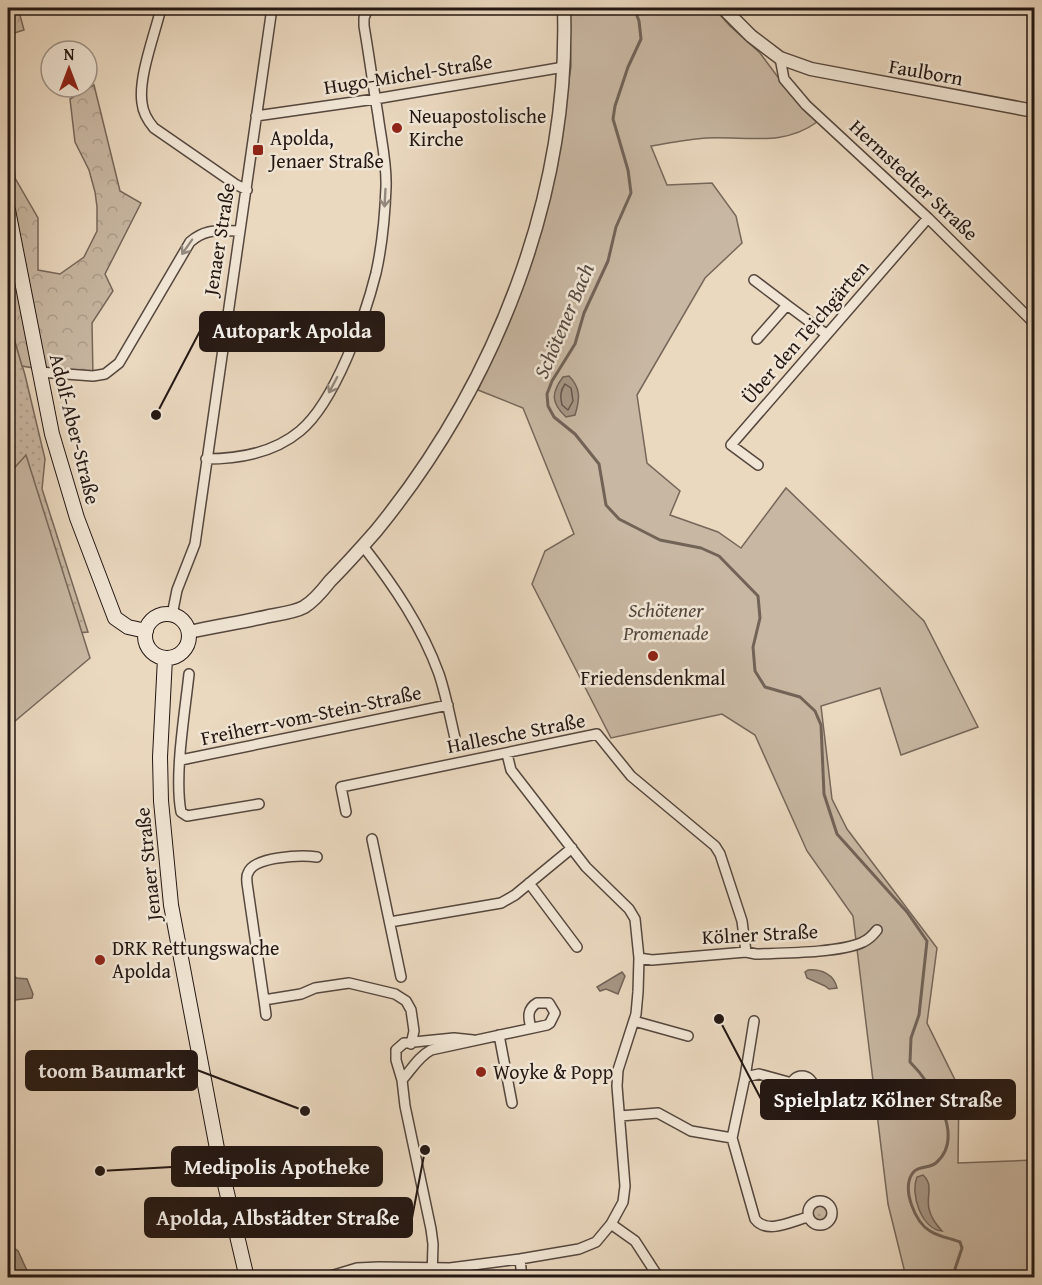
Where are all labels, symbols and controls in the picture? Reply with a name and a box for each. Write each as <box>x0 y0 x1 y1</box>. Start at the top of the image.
north arrow <box>39 39 99 99</box>
text: N <box>64 42 75 66</box>
street label: Hugo-Michel-Straße <box>322 46 494 101</box>
street label: Faulborn <box>887 51 965 92</box>
place label: Neuapostolische Kirche <box>409 101 546 153</box>
street label: Hermstedter Straße <box>843 112 985 247</box>
marker: Neuapostolische Kirche <box>390 121 404 135</box>
place label: Apolda, Jenaer Straße <box>267 123 384 175</box>
marker: Apolda, Jenaer Straße <box>251 143 265 157</box>
street label: Jenaer Straße <box>195 180 242 300</box>
one-way arrow <box>380 188 391 208</box>
one-way arrow <box>181 239 193 255</box>
street label: Über den Teichgärten <box>734 254 875 410</box>
water label: Schötener Bach <box>525 258 602 383</box>
callout: Autopark Apolda <box>200 312 384 351</box>
text: Autopark Apolda <box>212 315 372 346</box>
street label: Adolf-Aber-Straße <box>43 350 108 507</box>
one-way arrow <box>327 375 338 393</box>
park label: Schötener Promenade <box>622 595 709 647</box>
marker: Friedensdenkmal <box>646 649 660 663</box>
place label: Friedensdenkmal <box>580 663 726 692</box>
street label: Freiherr-vom-Stein-Straße <box>198 677 424 752</box>
street label: Hallesche Straße <box>444 705 588 760</box>
street label: Jenaer Straße <box>127 806 168 925</box>
street label: Kölner Straße <box>701 916 819 951</box>
place label: DRK Rettungswache Apolda <box>112 933 279 985</box>
marker: DRK Rettungswache Apolda <box>93 953 107 967</box>
callout: toom Baumarkt <box>26 1051 197 1090</box>
text: toom Baumarkt <box>38 1055 186 1086</box>
place label: Woyke & Popp <box>493 1057 614 1086</box>
marker: Woyke & Popp <box>474 1065 488 1079</box>
callout: Spielplatz Kölner Straße <box>761 1080 1015 1119</box>
text: Spielplatz Kölner Straße <box>773 1084 1003 1115</box>
callout: Medipolis Apotheke <box>172 1147 382 1186</box>
text: Medipolis Apotheke <box>184 1151 370 1182</box>
callout: Apolda, Albstädter Straße <box>145 1198 412 1237</box>
text: Apolda, Albstädter Straße <box>156 1202 400 1233</box>

